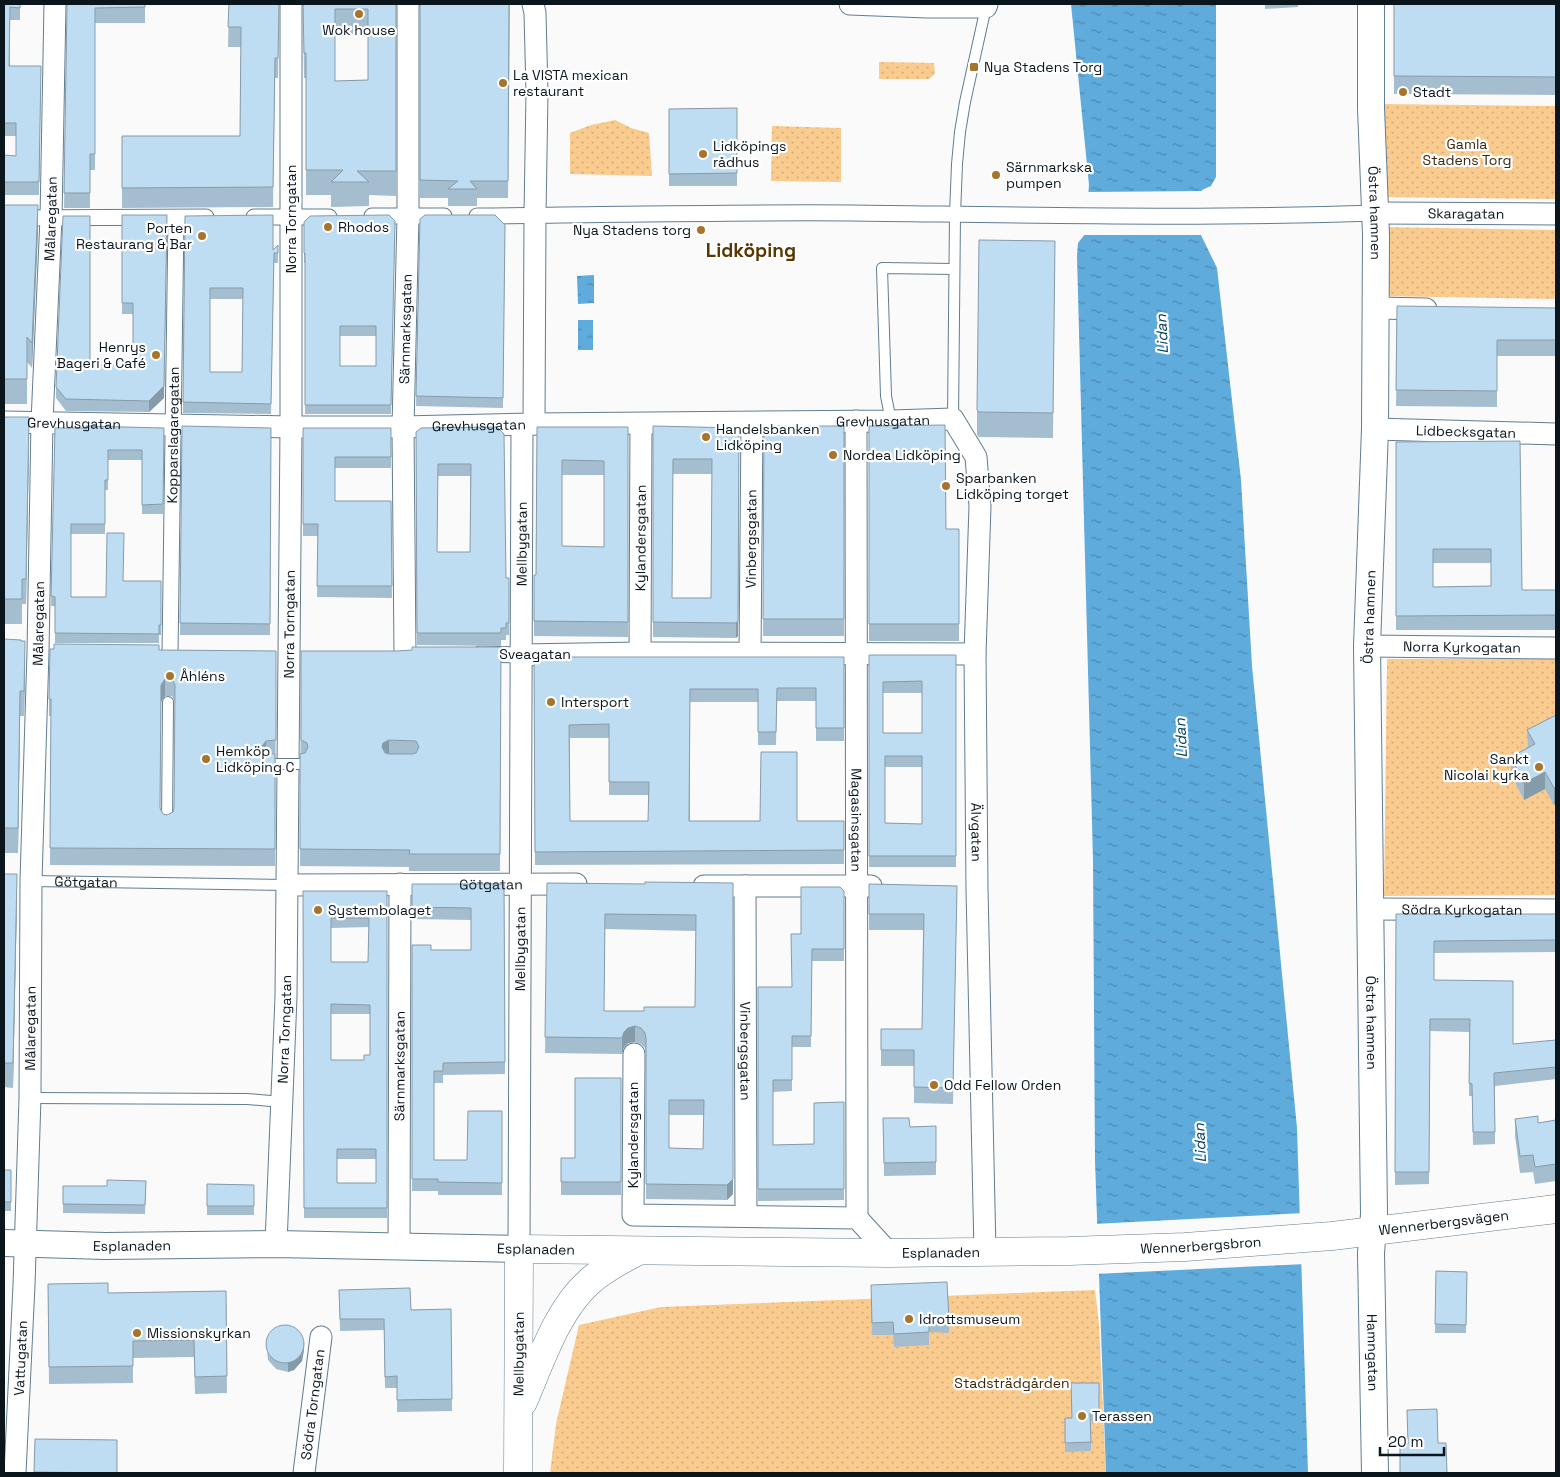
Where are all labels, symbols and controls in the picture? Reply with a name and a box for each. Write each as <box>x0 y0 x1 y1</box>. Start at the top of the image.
marker: Wok house <box>353 8 365 20</box>
place label: Wok house <box>322 21 396 39</box>
place label: Nya Stadens Torg <box>984 58 1102 76</box>
marker: Nya Stadens Torg <box>968 61 980 73</box>
place label: La VISTA mexican restaurant <box>513 66 628 100</box>
marker: La VISTA mexican restaurant <box>497 77 509 89</box>
place label: Stadt <box>1413 83 1451 101</box>
marker: Stadt <box>1397 86 1409 98</box>
park label: Gamla Stadens Torg <box>1423 135 1511 169</box>
place label: Lidköpings rådhus <box>713 137 786 171</box>
marker: Lidköpings rådhus <box>697 148 709 160</box>
place label: Särnmarkska pumpen <box>1006 158 1092 192</box>
street label: Norra Torngatan <box>282 165 300 273</box>
street label: Östra hamnen <box>1364 166 1385 260</box>
marker: Särnmarkska pumpen <box>990 169 1002 181</box>
street label: Målaregatan <box>40 176 61 261</box>
street label: Skaragatan <box>1428 204 1504 223</box>
place label: Rhodos <box>338 218 389 236</box>
place label: Porten Restaurang & Bar <box>76 219 192 253</box>
marker: Rhodos <box>322 221 334 233</box>
place label: Nya Stadens torg <box>573 221 691 239</box>
marker: Nya Stadens torg <box>695 224 707 236</box>
marker: Porten Restaurang & Bar <box>196 230 208 242</box>
district label: Lidköping <box>706 238 796 263</box>
street label: Särnmarksgatan <box>395 274 416 384</box>
water label: Lidan <box>1151 313 1172 354</box>
place label: Henrys Bageri & Café <box>57 338 146 372</box>
marker: Henrys Bageri & Café <box>150 349 162 361</box>
street label: Kopparslagaregatan <box>163 366 183 504</box>
street label: Grevhusgatan <box>836 411 930 430</box>
street label: Grevhusgatan <box>27 413 121 433</box>
street label: Grevhusgatan <box>432 415 526 435</box>
place label: Handelsbanken Lidköping <box>716 420 820 454</box>
street label: Lidbecksgatan <box>1416 421 1516 442</box>
marker: Handelsbanken Lidköping <box>700 431 712 443</box>
place label: Nordea Lidköping <box>843 446 961 464</box>
marker: Nordea Lidköping <box>827 449 839 461</box>
place label: Sparbanken Lidköping torget <box>956 469 1069 503</box>
marker: Sparbanken Lidköping torget <box>940 480 952 492</box>
street label: Kylandersgatan <box>631 485 650 591</box>
street label: Vinbergsgatan <box>742 489 760 589</box>
street label: Mellbygatan <box>512 502 531 586</box>
street label: Norra Torngatan <box>280 570 299 679</box>
street label: Östra hamnen <box>1358 570 1380 664</box>
street label: Målaregatan <box>29 581 48 666</box>
street label: Norra Kyrkogatan <box>1403 637 1521 657</box>
street label: Sveagatan <box>499 645 571 663</box>
place label: Åhléns <box>180 667 225 685</box>
marker: Åhléns <box>164 670 176 682</box>
place label: Intersport <box>561 693 629 711</box>
marker: Intersport <box>545 696 557 708</box>
water label: Lidan <box>1170 717 1191 758</box>
place label: Hemköp Lidköping C <box>216 742 295 776</box>
place label: Sankt Nicolai kyrka <box>1444 750 1529 784</box>
marker: Hemköp Lidköping C <box>200 753 212 765</box>
marker: Sankt Nicolai kyrka <box>1533 761 1545 773</box>
street label: Magasinsgatan <box>847 768 866 872</box>
street label: Älvgatan <box>967 803 986 862</box>
street label: Götgatan <box>54 872 118 891</box>
street label: Götgatan <box>459 875 523 893</box>
street label: Södra Kyrkogatan <box>1402 900 1522 919</box>
place label: Systembolaget <box>328 901 431 919</box>
marker: Systembolaget <box>312 904 324 916</box>
street label: Mellbygatan <box>511 907 529 991</box>
street label: Norra Torngatan <box>274 975 295 1084</box>
street label: Östra hamnen <box>1362 976 1381 1070</box>
street label: Målaregatan <box>21 986 40 1071</box>
street label: Vinbergsgatan <box>736 1001 755 1101</box>
street label: Särnmarksgatan <box>390 1011 409 1121</box>
place label: Odd Fellow Orden <box>944 1076 1061 1094</box>
marker: Odd Fellow Orden <box>928 1079 940 1091</box>
street label: Kylandersgatan <box>624 1082 642 1188</box>
water label: Lidan <box>1189 1122 1210 1163</box>
street label: Wennerbergsvägen <box>1378 1206 1510 1239</box>
street label: Wennerbergsbron <box>1140 1232 1262 1258</box>
street label: Esplanaden <box>93 1236 171 1255</box>
street label: Esplanaden <box>497 1239 575 1259</box>
street label: Esplanaden <box>902 1243 980 1262</box>
place label: Idrottsmuseum <box>919 1310 1020 1328</box>
street label: Mellbygatan <box>509 1312 528 1396</box>
marker: Idrottsmuseum <box>903 1313 915 1325</box>
street label: Hamngatan <box>1363 1314 1383 1392</box>
street label: Vattugatan <box>10 1320 31 1396</box>
place label: Missionskyrkan <box>147 1324 251 1342</box>
marker: Missionskyrkan <box>131 1327 143 1339</box>
street label: Södra Torngatan <box>297 1348 328 1461</box>
park label: Stadsträdgården <box>954 1374 1070 1392</box>
place label: Terassen <box>1092 1407 1152 1425</box>
marker: Terassen <box>1076 1410 1088 1422</box>
scale bar <box>1380 1424 1444 1456</box>
text: 20 m <box>1388 1432 1423 1451</box>

